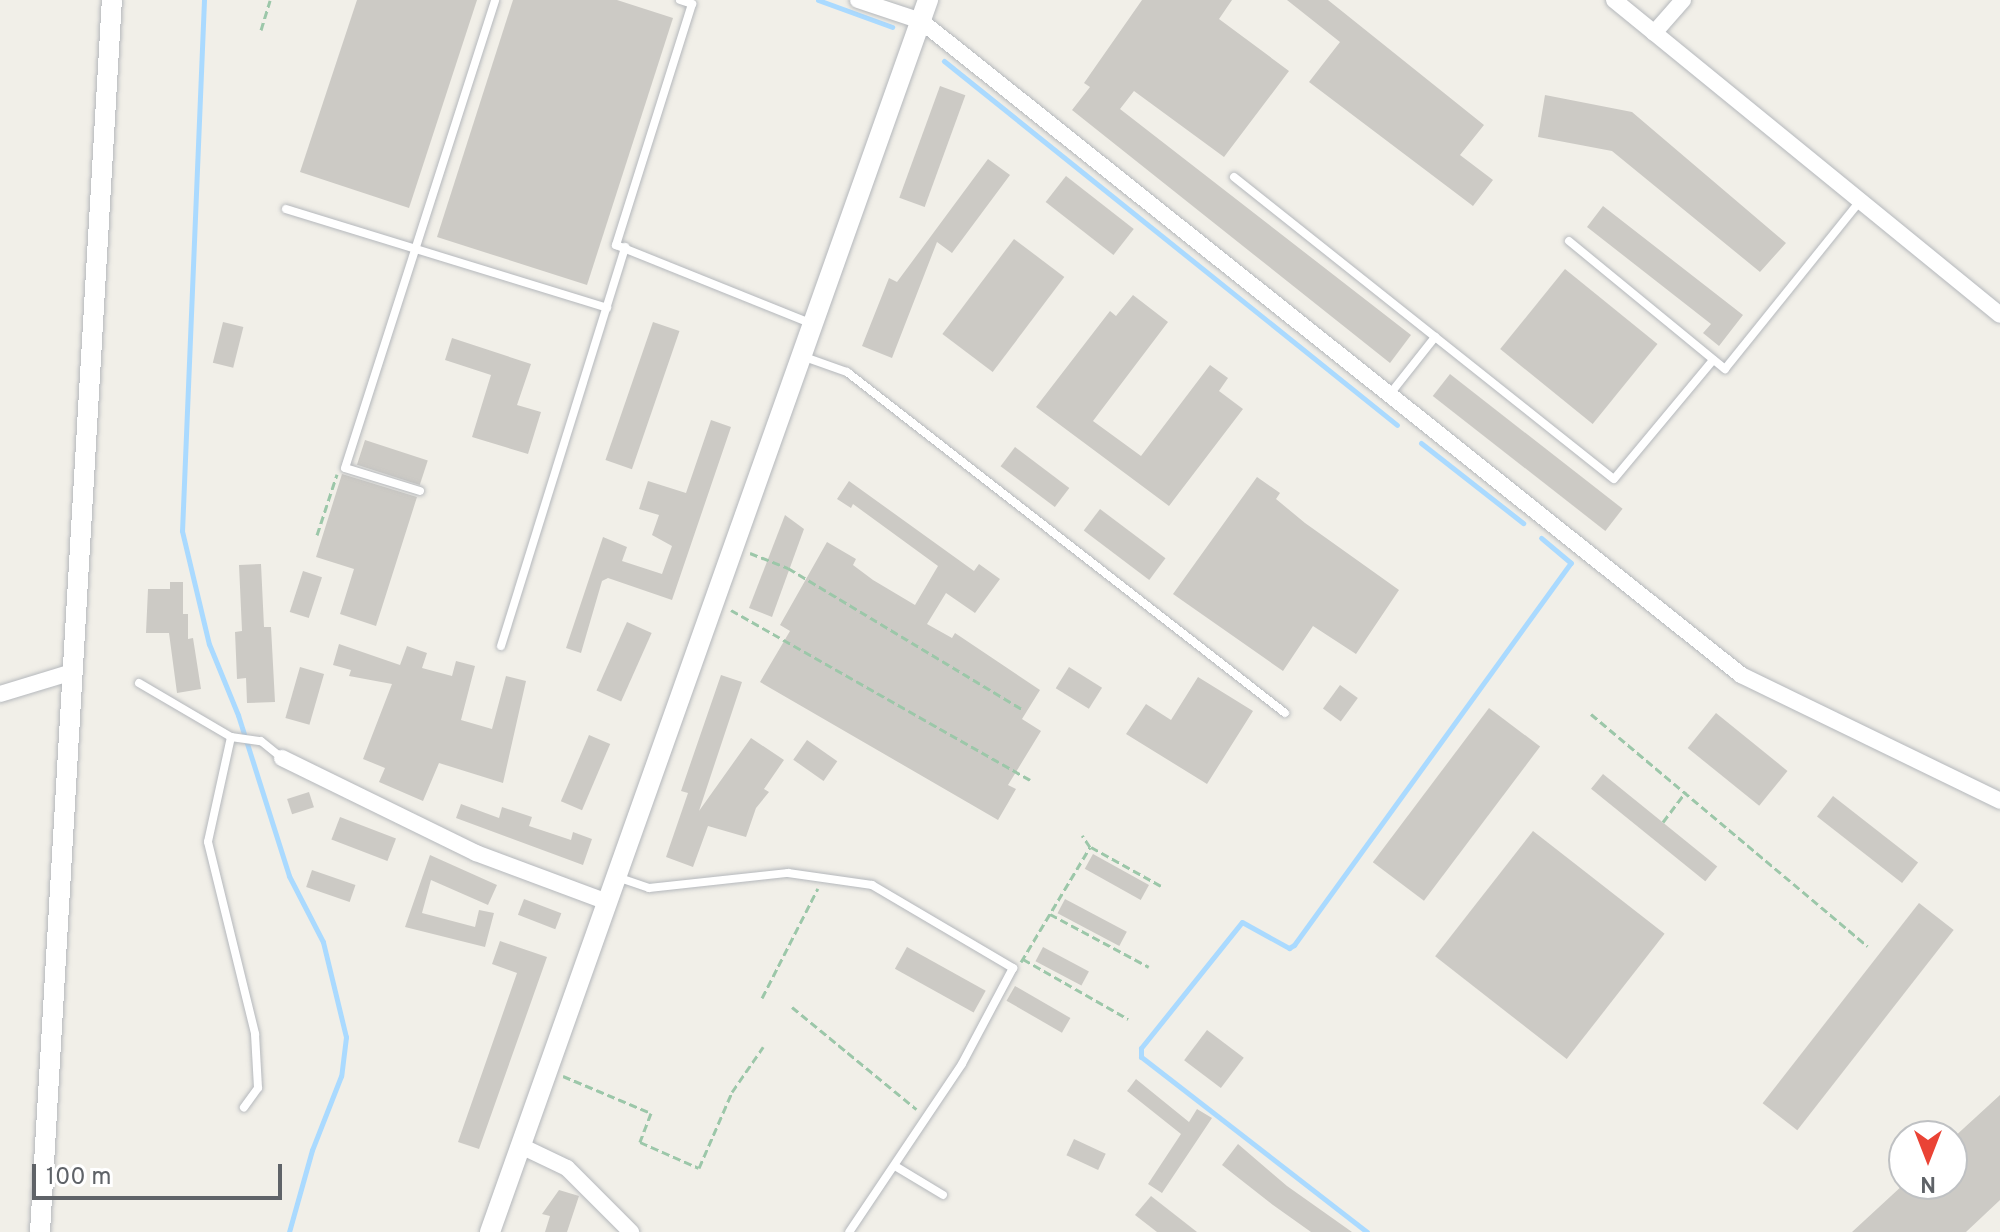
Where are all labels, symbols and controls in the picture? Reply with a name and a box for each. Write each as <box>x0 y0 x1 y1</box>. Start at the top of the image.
north arrow <box>1888 1120 1968 1200</box>
scale bar <box>36 1148 286 1198</box>
text: 100 m <box>46 1163 112 1193</box>
text: N <box>1920 1169 1936 1196</box>

